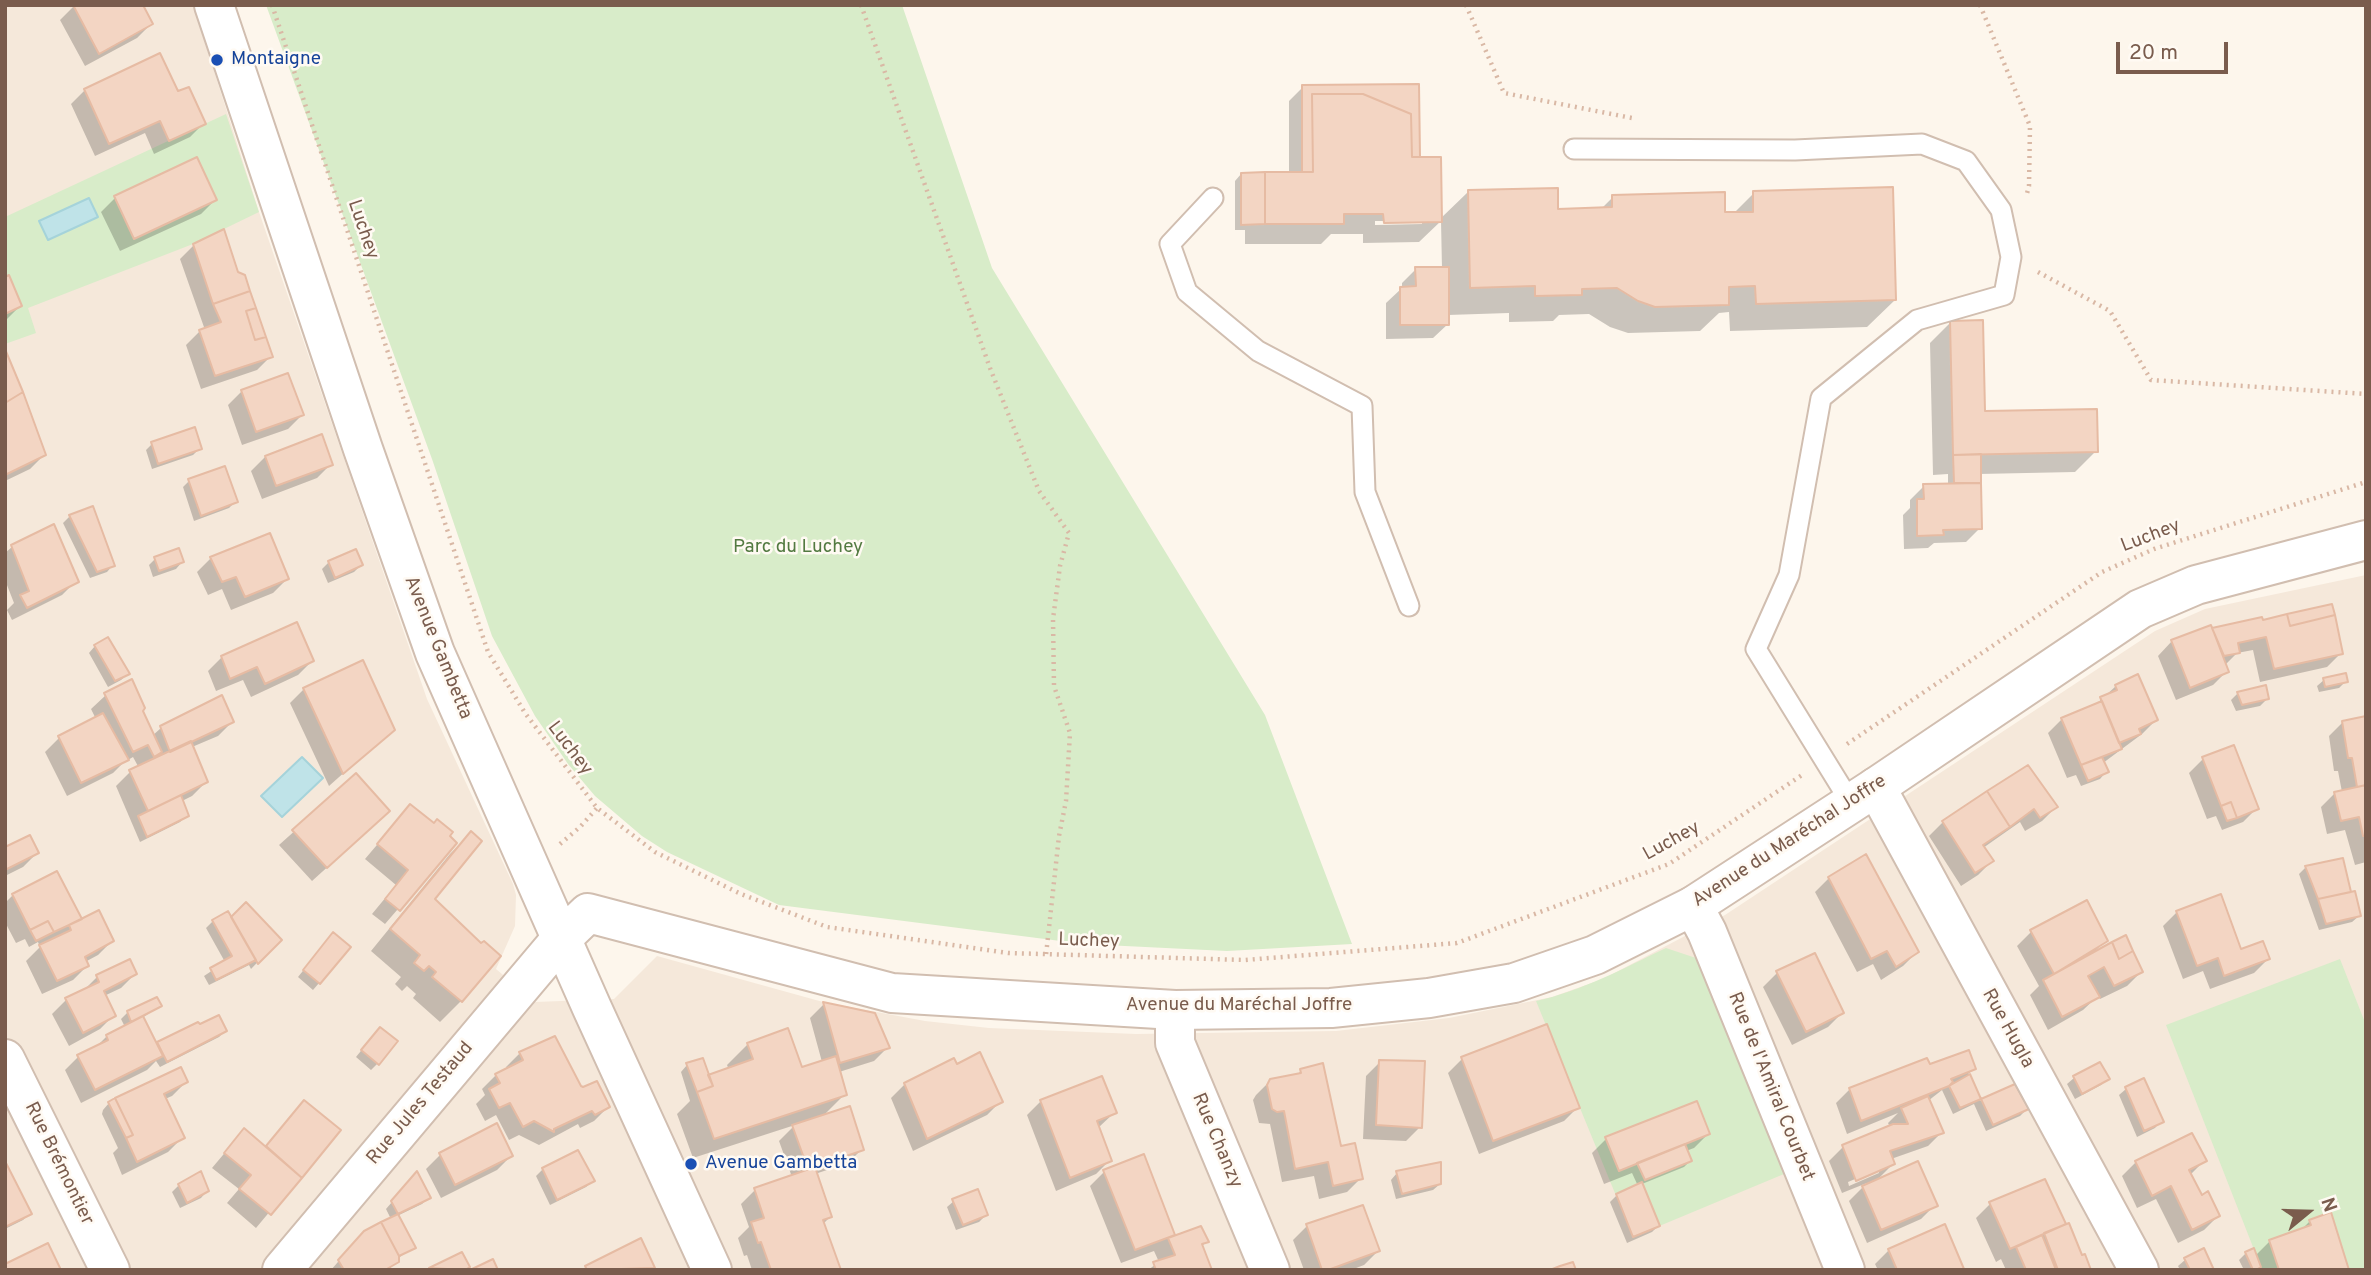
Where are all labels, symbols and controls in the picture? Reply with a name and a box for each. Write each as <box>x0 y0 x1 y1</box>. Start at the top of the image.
scale bar <box>2119 28 2231 72</box>
text: 20 m <box>2129 40 2178 67</box>
place label: Montaigne <box>231 49 321 71</box>
marker: Montaigne <box>209 52 225 68</box>
street label: Luchey <box>341 197 383 263</box>
street label: Luchey <box>2118 515 2184 559</box>
park label: Parc du Luchey <box>733 537 863 559</box>
street label: Avenue Gambetta <box>398 573 476 723</box>
street label: Luchey <box>541 718 597 780</box>
street label: Avenue du Maréchal Joffre <box>1689 771 1891 913</box>
street label: Luchey <box>1640 817 1704 867</box>
street label: Luchey <box>1058 930 1120 954</box>
street label: Rue Hugla <box>1976 985 2038 1073</box>
street label: Rue de l'Amiral Courbet <box>1722 989 1818 1185</box>
street label: Avenue du Maréchal Joffre <box>1126 995 1352 1017</box>
street label: Rue Jules Testaud <box>363 1038 479 1170</box>
street label: Rue Chanzy <box>1186 1090 1246 1192</box>
street label: Rue Brémontier <box>18 1099 98 1229</box>
place label: Avenue Gambetta <box>705 1153 857 1175</box>
marker: Avenue Gambetta <box>683 1156 699 1172</box>
north arrow <box>2273 1177 2343 1247</box>
text: N <box>2314 1195 2341 1216</box>

